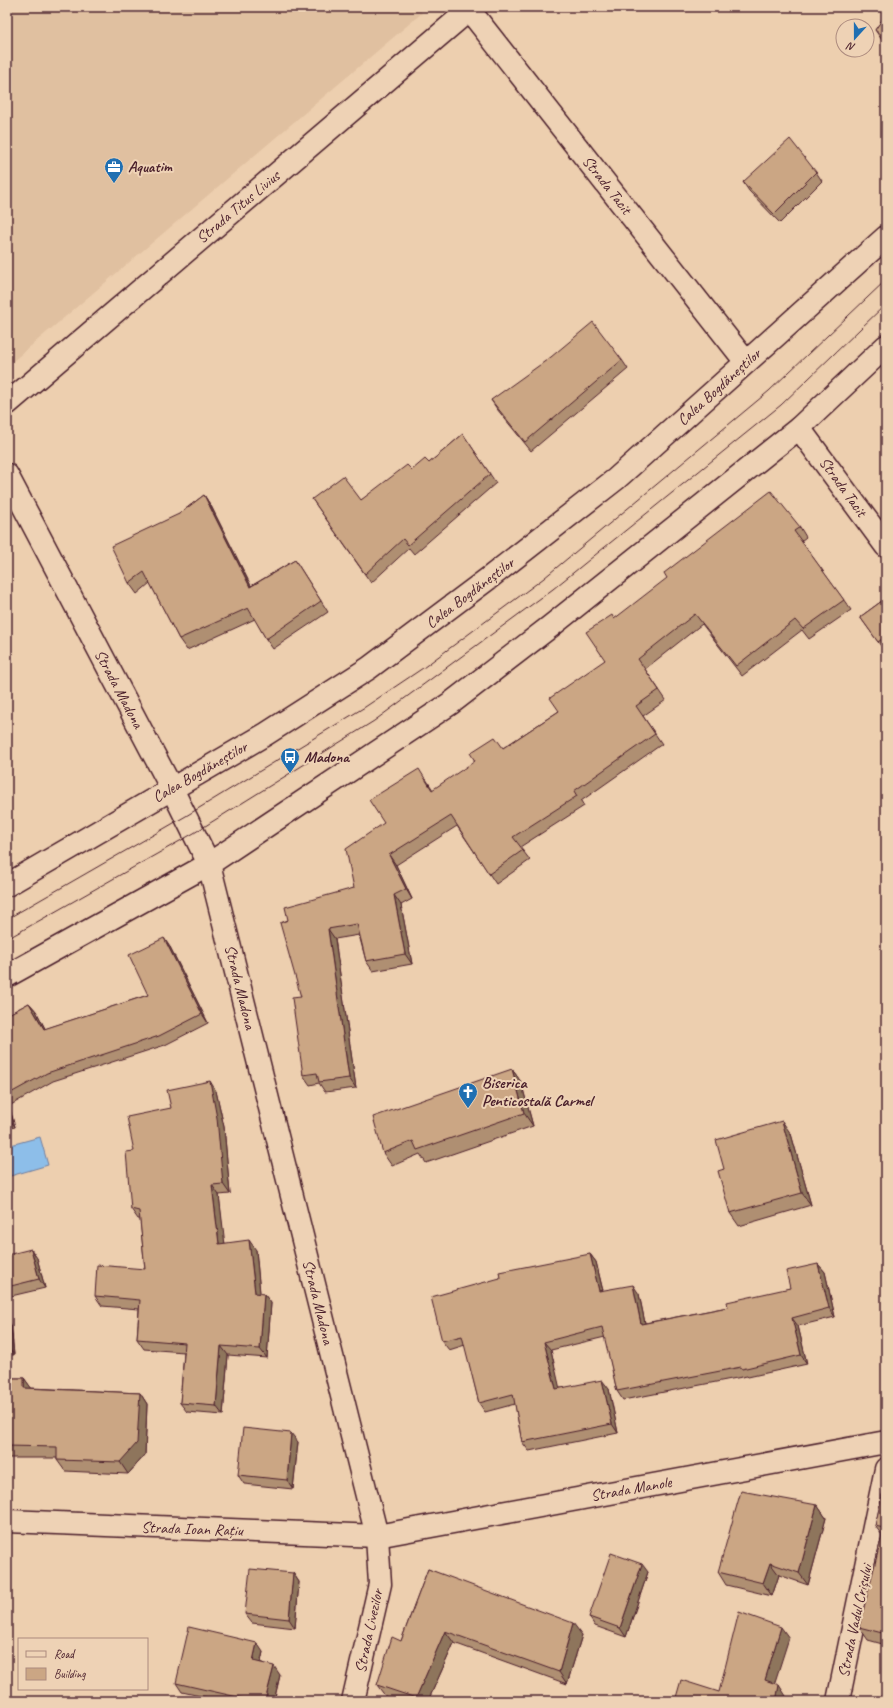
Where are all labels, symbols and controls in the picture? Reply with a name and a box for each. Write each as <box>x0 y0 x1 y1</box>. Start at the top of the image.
north arrow <box>835 18 875 58</box>
text: N <box>844 39 857 55</box>
street label: Strada Tacit <box>578 152 637 220</box>
office icon: Aquatim <box>103 156 125 184</box>
place label: Aquatim <box>128 157 173 177</box>
street label: Strada Titus Livius <box>192 165 285 248</box>
street label: Calea Bogdăneștilor <box>673 343 766 430</box>
street label: Strada Tacit <box>815 453 872 522</box>
street label: Calea Bogdăneștilor <box>422 552 519 633</box>
street label: Strada Madona <box>90 646 149 733</box>
street label: Calea Bogdăneștilor <box>149 736 252 807</box>
bus stop icon: Madona <box>279 746 301 774</box>
place label: Madona <box>304 747 350 767</box>
street label: Strada Madona <box>220 943 261 1033</box>
place label: Biserica Penticostală Carmel <box>482 1073 596 1111</box>
church icon: Biserica Penticostală Carmel <box>457 1081 479 1109</box>
street label: Strada Madona <box>298 1258 339 1348</box>
street label: Strada Manole <box>589 1472 675 1506</box>
street label: Strada Ioan Rațiu <box>141 1517 244 1541</box>
street label: Strada Vadul Crișului <box>833 1561 877 1679</box>
street label: Strada Livezilor <box>350 1585 388 1675</box>
legend <box>18 1638 148 1690</box>
text: Road <box>54 1646 76 1662</box>
text: Building <box>54 1666 86 1682</box>

